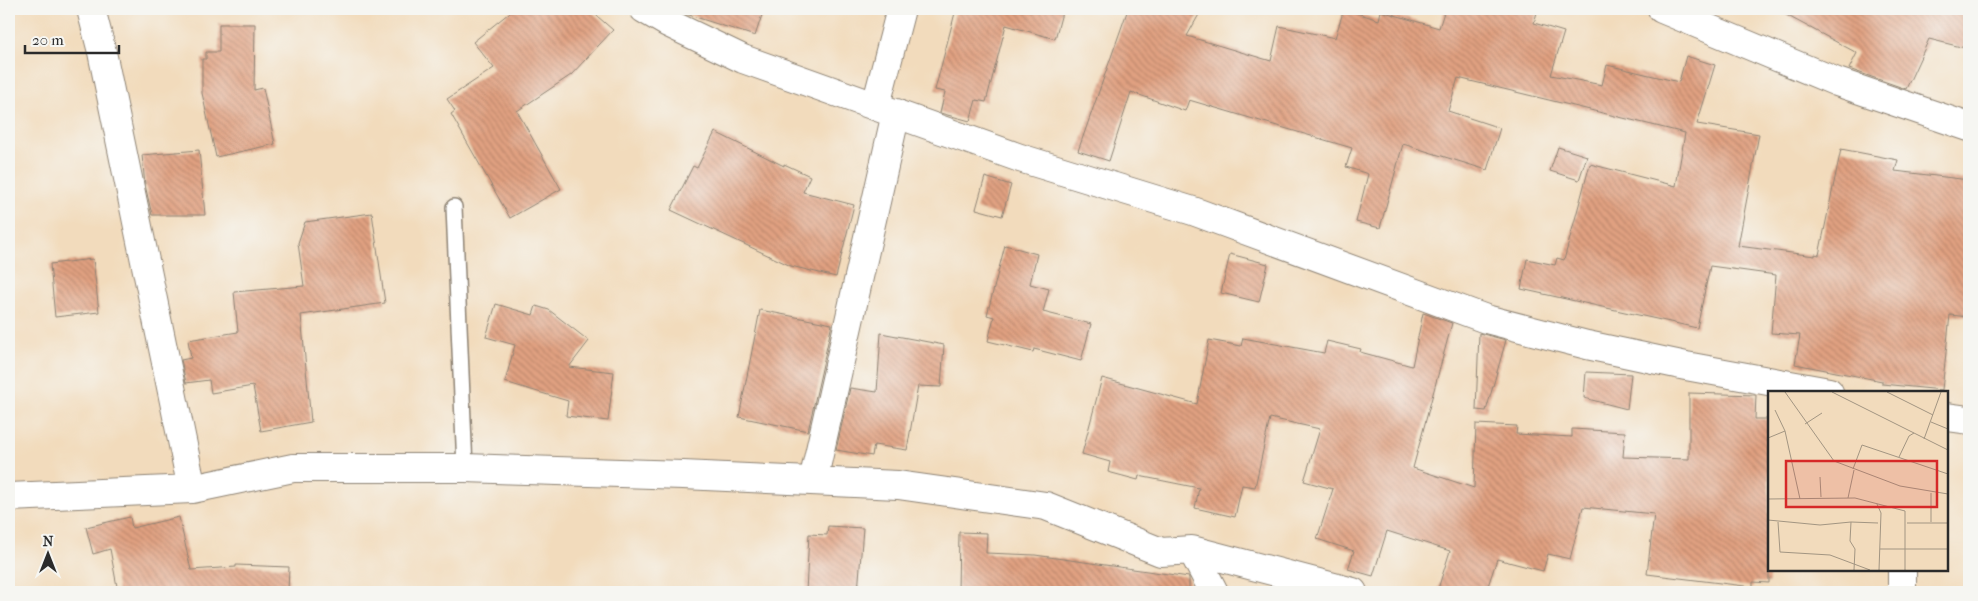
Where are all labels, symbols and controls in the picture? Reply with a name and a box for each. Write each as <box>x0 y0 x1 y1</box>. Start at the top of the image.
scale bar <box>25 22 119 54</box>
text: 20 m <box>32 31 64 49</box>
inset map <box>1768 391 1948 571</box>
north arrow <box>22 528 72 578</box>
text: N <box>43 533 54 550</box>

